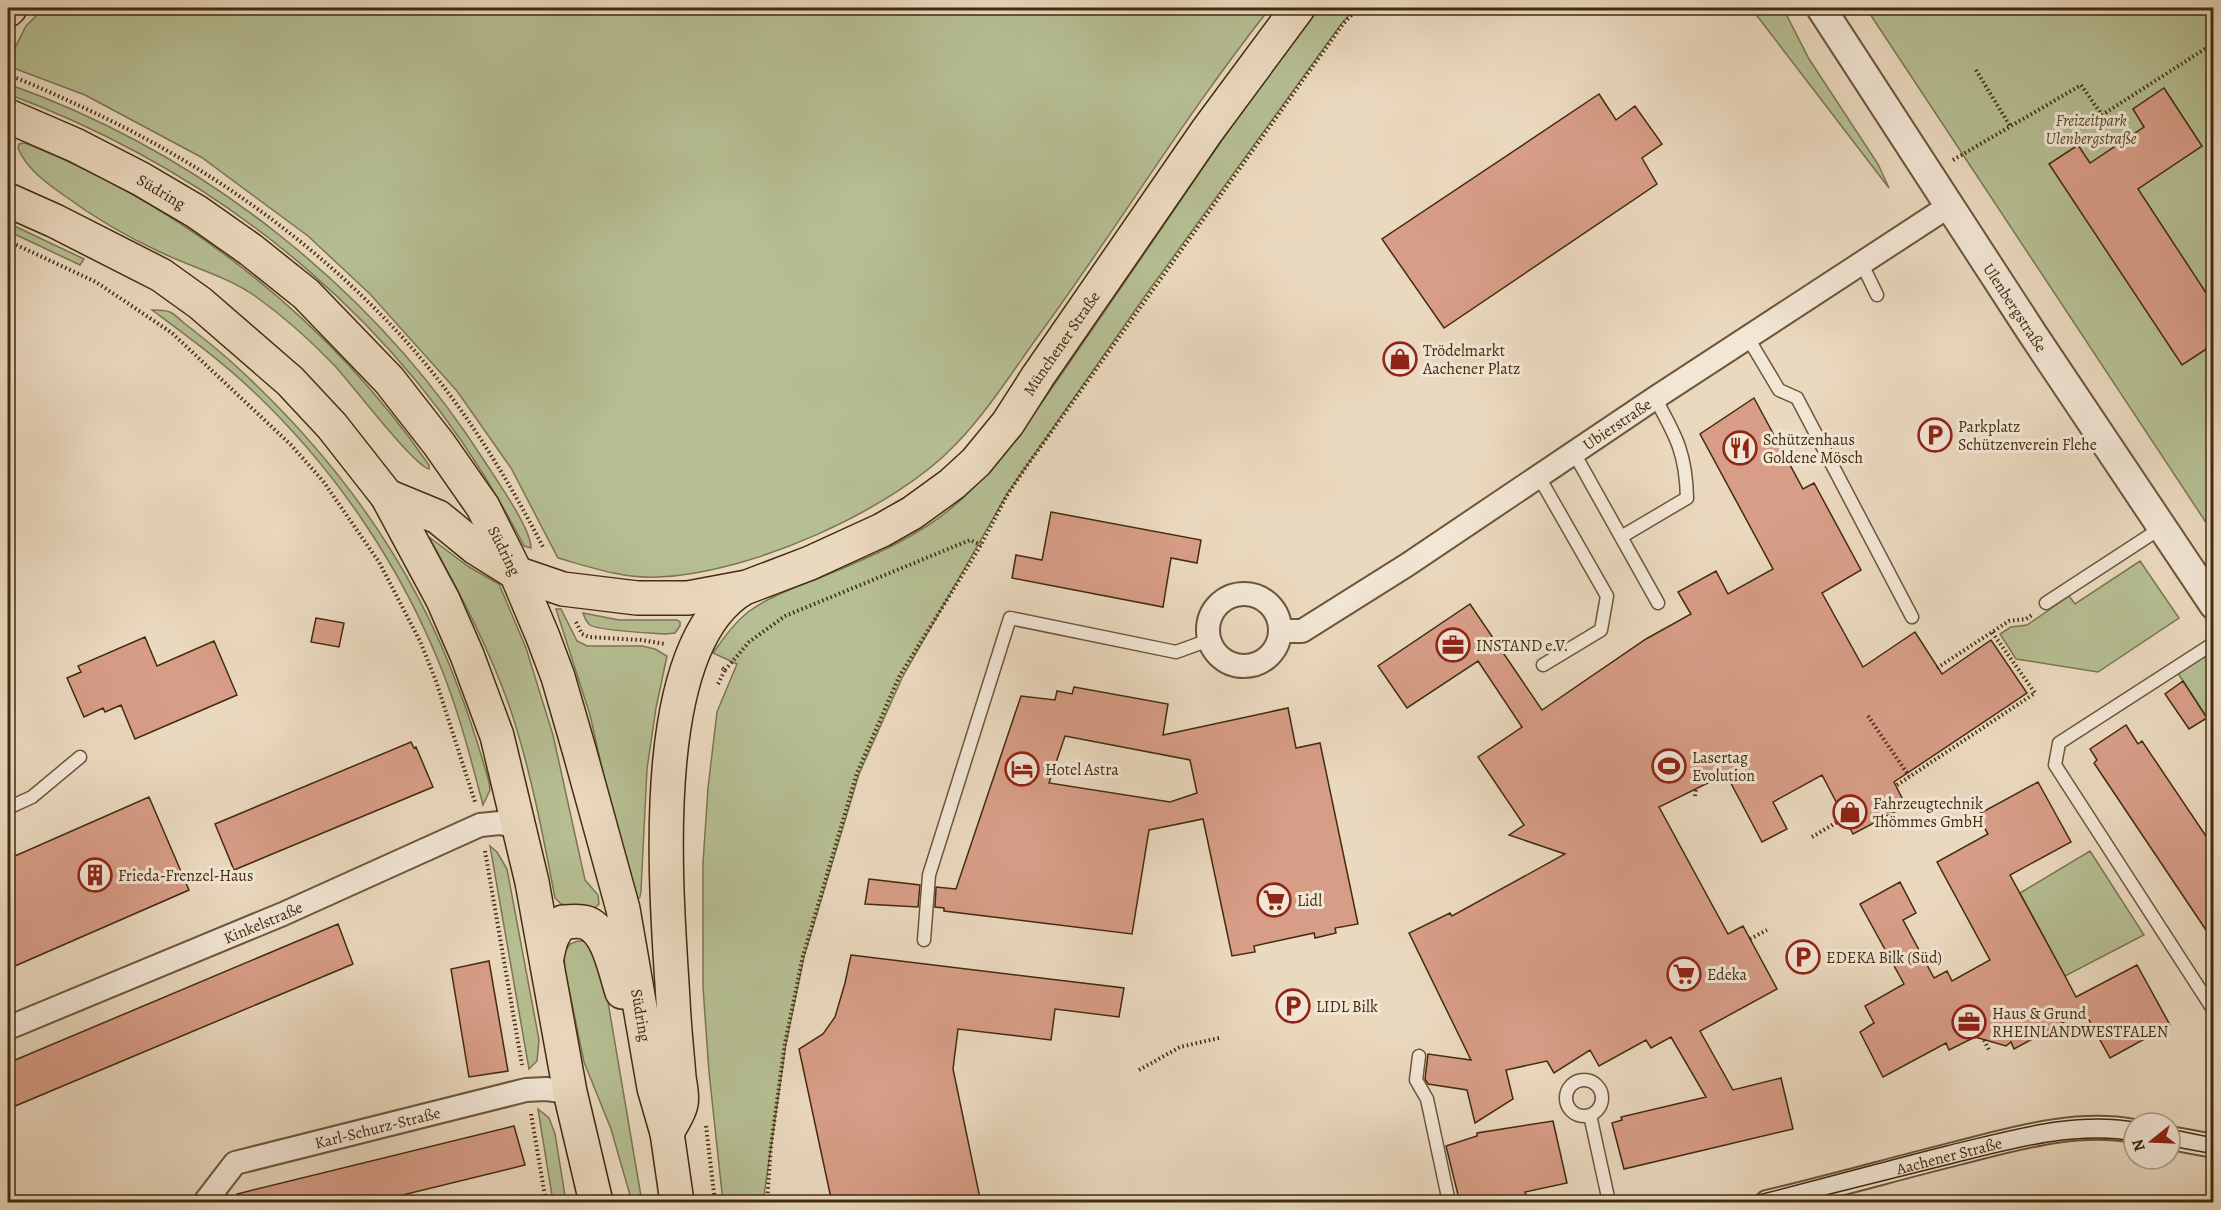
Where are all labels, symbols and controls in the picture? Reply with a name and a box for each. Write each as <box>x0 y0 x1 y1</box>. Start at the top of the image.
park label: Freizeitpark Ulenbergstraße <box>2045 110 2137 150</box>
street label: Südring <box>132 169 189 215</box>
street label: Ulenbergstraße <box>1978 259 2052 357</box>
street label: Münchener Straße <box>1018 287 1105 400</box>
place label: Trödelmarkt Aachener Platz <box>1422 340 1520 380</box>
shop icon: Trödelmarkt Aachener Platz <box>1382 341 1418 377</box>
street label: Ubierstraße <box>1579 393 1656 456</box>
place label: Parkplatz Schützenverein Flehe <box>1958 416 2097 456</box>
parking icon: Parkplatz Schützenverein Flehe <box>1917 417 1953 453</box>
place label: Schützenhaus Goldene Mösch <box>1763 429 1864 469</box>
restaurant icon: Schützenhaus Goldene Mösch <box>1722 430 1758 466</box>
street label: Südring <box>482 522 526 580</box>
office icon: INSTAND e.V. <box>1435 627 1471 663</box>
place label: INSTAND e.V. <box>1476 635 1568 657</box>
place label: Lasertag Evolution <box>1692 747 1755 787</box>
sports icon: Lasertag Evolution <box>1651 748 1687 784</box>
hotel icon: Hotel Astra <box>1004 751 1040 787</box>
place label: Hotel Astra <box>1045 759 1119 781</box>
place label: Fahrzeugtechnik Thömmes GmbH <box>1873 793 1984 833</box>
shop icon: Fahrzeugtechnik Thömmes GmbH <box>1832 794 1868 830</box>
building icon: Frieda-Frenzel-Haus <box>77 857 113 893</box>
place label: Frieda-Frenzel-Haus <box>118 865 253 887</box>
supermarket icon: Lidl <box>1256 882 1292 918</box>
place label: Lidl <box>1297 890 1322 912</box>
street label: Kinkelstraße <box>220 897 306 949</box>
parking icon: EDEKA Bilk (Süd) <box>1785 939 1821 975</box>
place label: EDEKA Bilk (Süd) <box>1826 947 1942 969</box>
supermarket icon: Edeka <box>1666 956 1702 992</box>
place label: Edeka <box>1707 964 1747 986</box>
street label: Südring <box>625 987 656 1043</box>
parking icon: LIDL Bilk <box>1275 988 1311 1024</box>
place label: LIDL Bilk <box>1316 996 1378 1018</box>
place label: Haus & Grund RHEINLANDWESTFALEN <box>1992 1003 2168 1043</box>
office icon: Haus & Grund RHEINLANDWESTFALEN <box>1951 1004 1987 1040</box>
street label: Karl-Schurz-Straße <box>312 1102 443 1155</box>
north arrow <box>2122 1111 2182 1171</box>
street label: Aachener Straße <box>1893 1132 2004 1181</box>
text: N <box>2126 1136 2151 1154</box>

